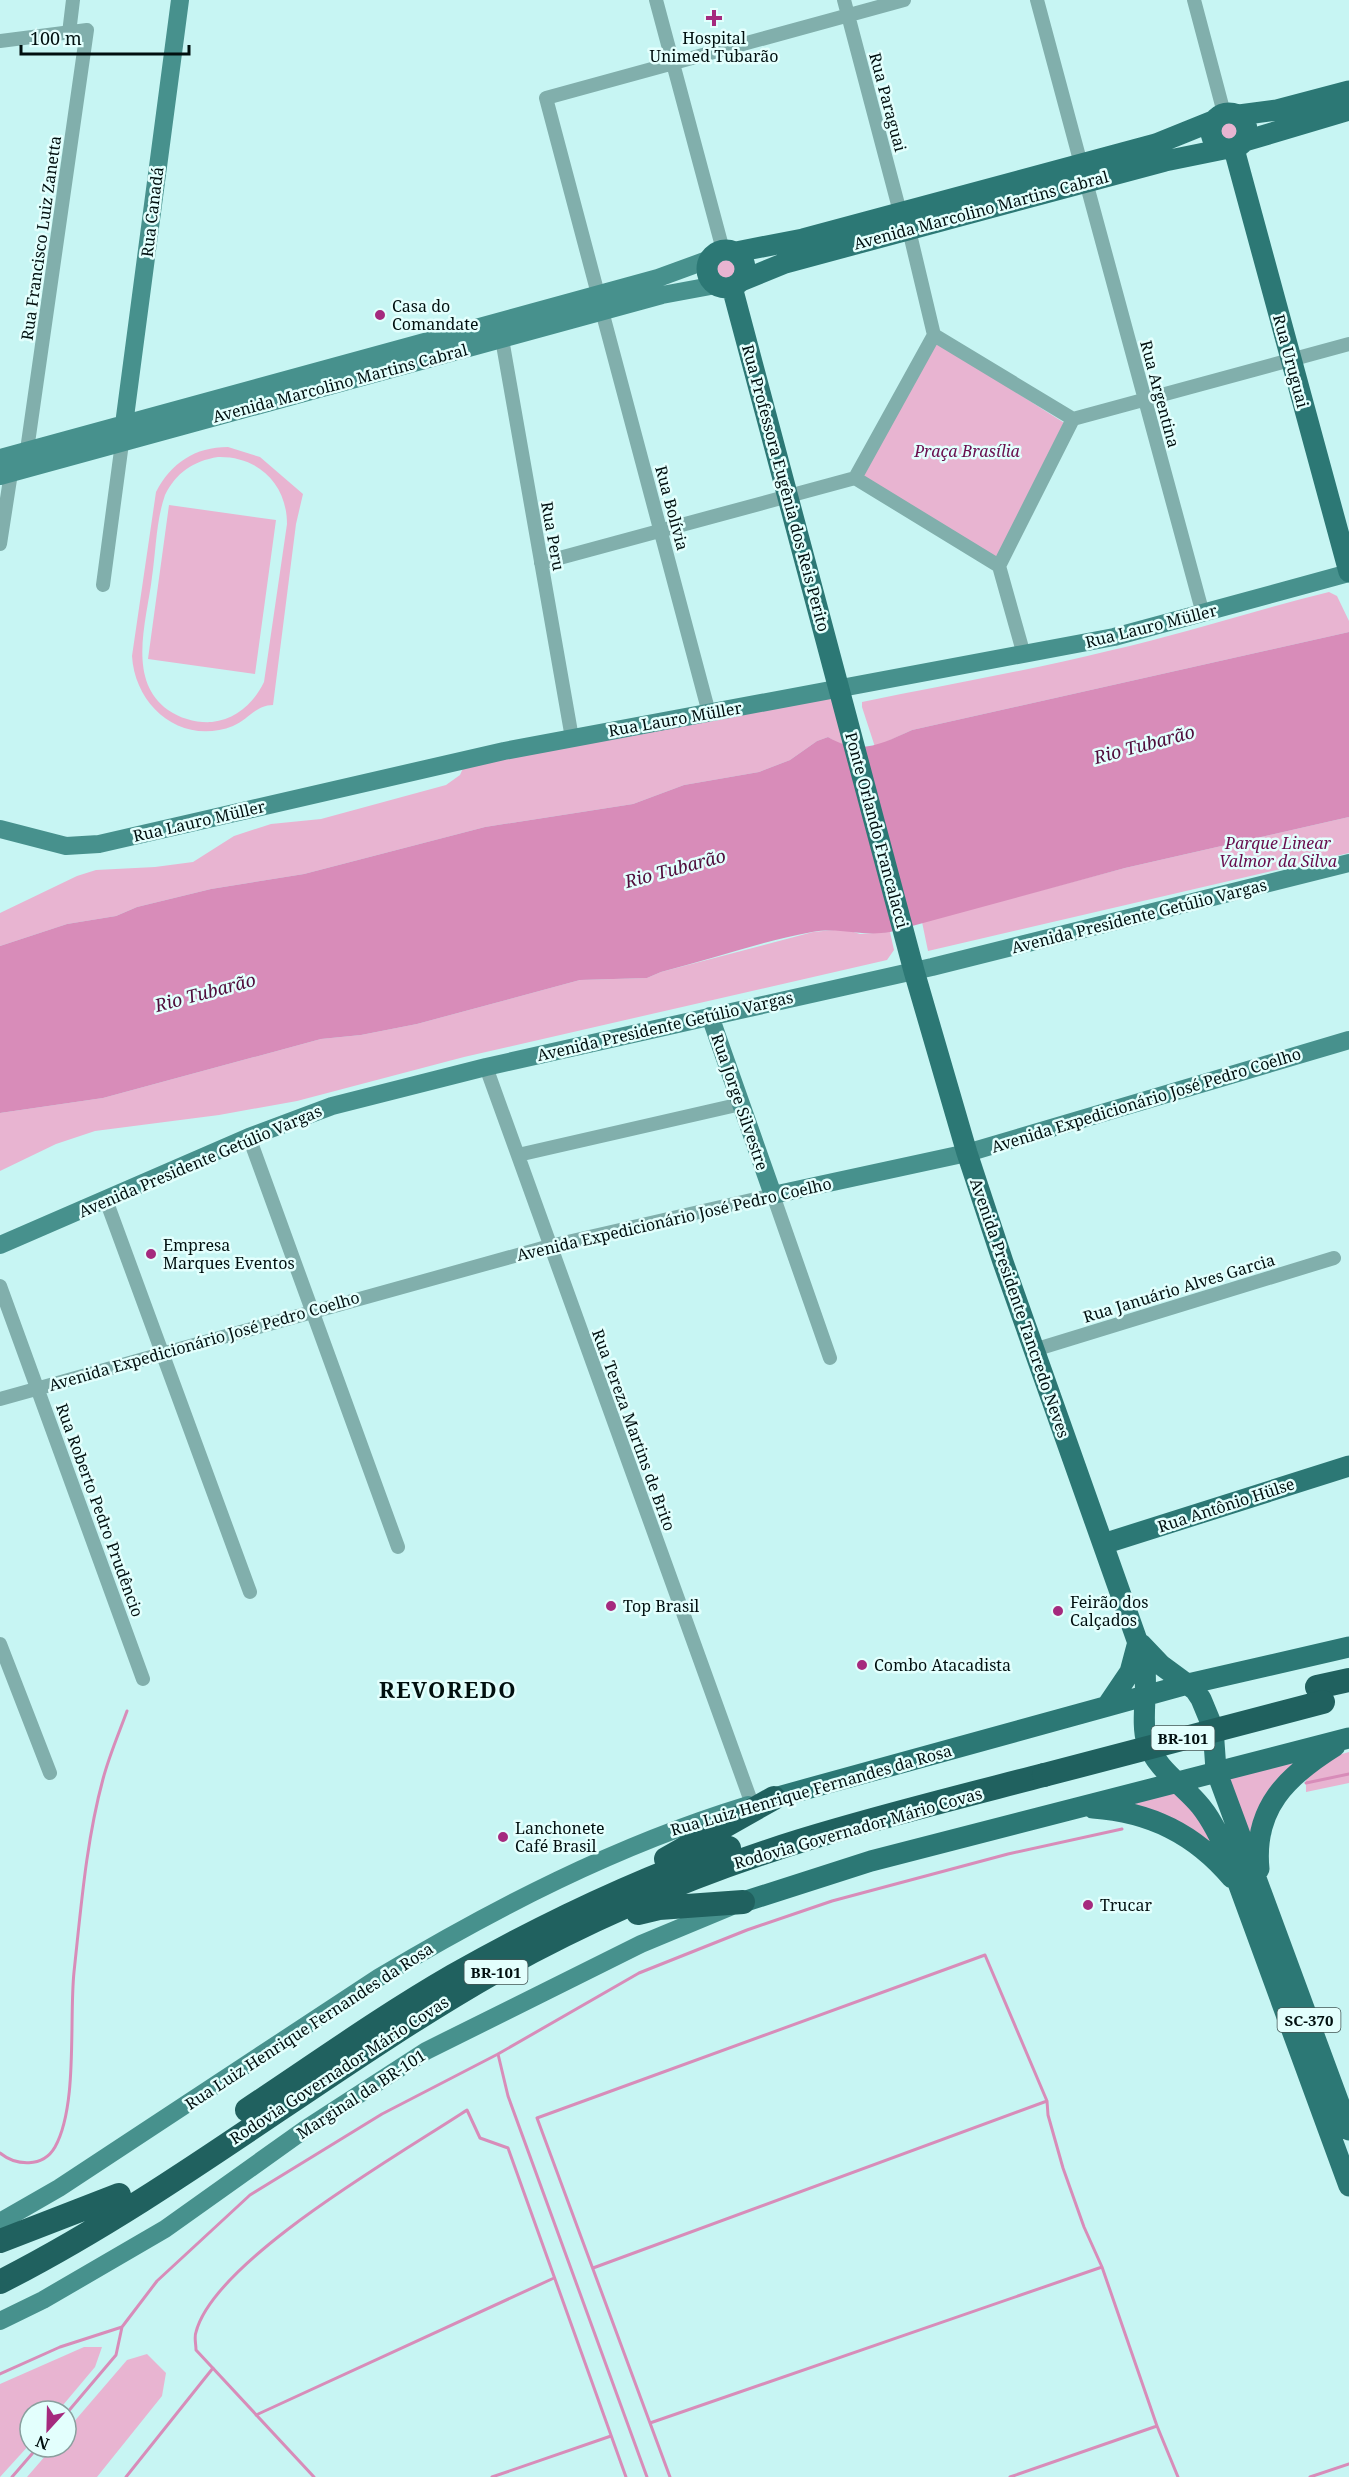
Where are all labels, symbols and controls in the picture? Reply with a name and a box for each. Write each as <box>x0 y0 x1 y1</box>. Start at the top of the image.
marker: Hospital Unimed Tubarão <box>705 9 723 27</box>
scale bar <box>21 18 189 56</box>
text: 100 m <box>30 26 82 50</box>
place label: Hospital Unimed Tubarão <box>650 27 778 67</box>
street label: Rua Paraguai <box>864 50 912 154</box>
street label: Rua Francisco Luiz Zanetta <box>16 134 66 342</box>
street label: Avenida Marcolino Martins Cabral <box>851 165 1111 255</box>
street label: Rua Canadá <box>136 166 168 258</box>
place label: Casa do Comandate <box>392 295 479 335</box>
marker: Casa do Comandate <box>373 308 387 322</box>
street label: Rua Uruguai <box>1268 312 1314 410</box>
street label: Avenida Marcolino Martins Cabral <box>210 338 470 428</box>
street label: Rua Argentina <box>1135 338 1185 450</box>
street label: Rua Professora Eugênia dos Reis Perito <box>737 342 835 634</box>
park label: Praça Brasília <box>913 440 1021 462</box>
street label: Rua Bolívia <box>650 463 694 553</box>
street label: Rua Peru <box>536 500 570 572</box>
street label: Rua Lauro Müller <box>1083 599 1220 653</box>
street label: Rua Lauro Müller <box>607 696 744 742</box>
water label: Rio Tubarão <box>1090 719 1197 769</box>
street label: Ponte Orlando Francalacci <box>840 730 914 930</box>
street label: Rua Lauro Müller <box>131 795 268 847</box>
park label: Parque Linear Valmor da Silva <box>1219 832 1338 872</box>
water label: Rio Tubarão <box>621 843 728 893</box>
street label: Avenida Presidente Getúlio Vargas <box>1009 874 1269 958</box>
water label: Rio Tubarão <box>151 967 258 1017</box>
street label: Avenida Presidente Getúlio Vargas <box>535 986 795 1066</box>
street label: Rua Jorge Silvestre <box>706 1031 774 1173</box>
street label: Avenida Expedicionário José Pedro Coelho <box>989 1042 1303 1158</box>
street label: Avenida Presidente Getúlio Vargas <box>75 1100 325 1222</box>
street label: Avenida Expedicionário José Pedro Coelho <box>514 1172 834 1266</box>
street label: Avenida Presidente Tancredo Neves <box>965 1175 1075 1441</box>
place label: Empresa Marques Eventos <box>163 1234 295 1274</box>
marker: Empresa Marques Eventos <box>144 1247 158 1261</box>
street label: Rua Januário Alves Garcia <box>1080 1248 1278 1328</box>
street label: Avenida Expedicionário José Pedro Coelho <box>46 1286 362 1396</box>
street label: Rua Tereza Martins de Brito <box>587 1326 681 1534</box>
street label: Rua Roberto Pedro Prudêncio <box>51 1400 149 1620</box>
street label: Rua Antônio Hülse <box>1155 1472 1297 1538</box>
place label: Feirão dos Calçados <box>1070 1591 1148 1631</box>
place label: Top Brasil <box>623 1595 699 1617</box>
marker: Top Brasil <box>604 1599 618 1613</box>
marker: Feirão dos Calçados <box>1051 1604 1065 1618</box>
place label: Combo Atacadista <box>874 1654 1011 1676</box>
marker: Combo Atacadista <box>855 1658 869 1672</box>
district label: REVOREDO <box>379 1674 517 1704</box>
road number: BR-101 <box>1152 1726 1214 1750</box>
street label: Rua Luiz Henrique Fernandes da Rosa <box>668 1739 954 1841</box>
street label: Rodovia Governador Mário Covas <box>731 1782 985 1874</box>
place label: Lanchonete Café Brasil <box>515 1817 605 1857</box>
marker: Lanchonete Café Brasil <box>496 1830 510 1844</box>
place label: Trucar <box>1100 1894 1152 1916</box>
marker: Trucar <box>1081 1898 1095 1912</box>
street label: Rua Luiz Henrique Fernandes da Rosa <box>181 1937 437 2115</box>
road number: BR-101 <box>464 1960 528 1984</box>
street label: Rodovia Governador Mário Covas <box>225 1991 453 2149</box>
road number: SC-370 <box>1278 2008 1340 2032</box>
street label: Marginal da BR-101 <box>292 2044 430 2144</box>
north arrow <box>18 2399 78 2459</box>
text: N <box>32 2430 52 2455</box>

